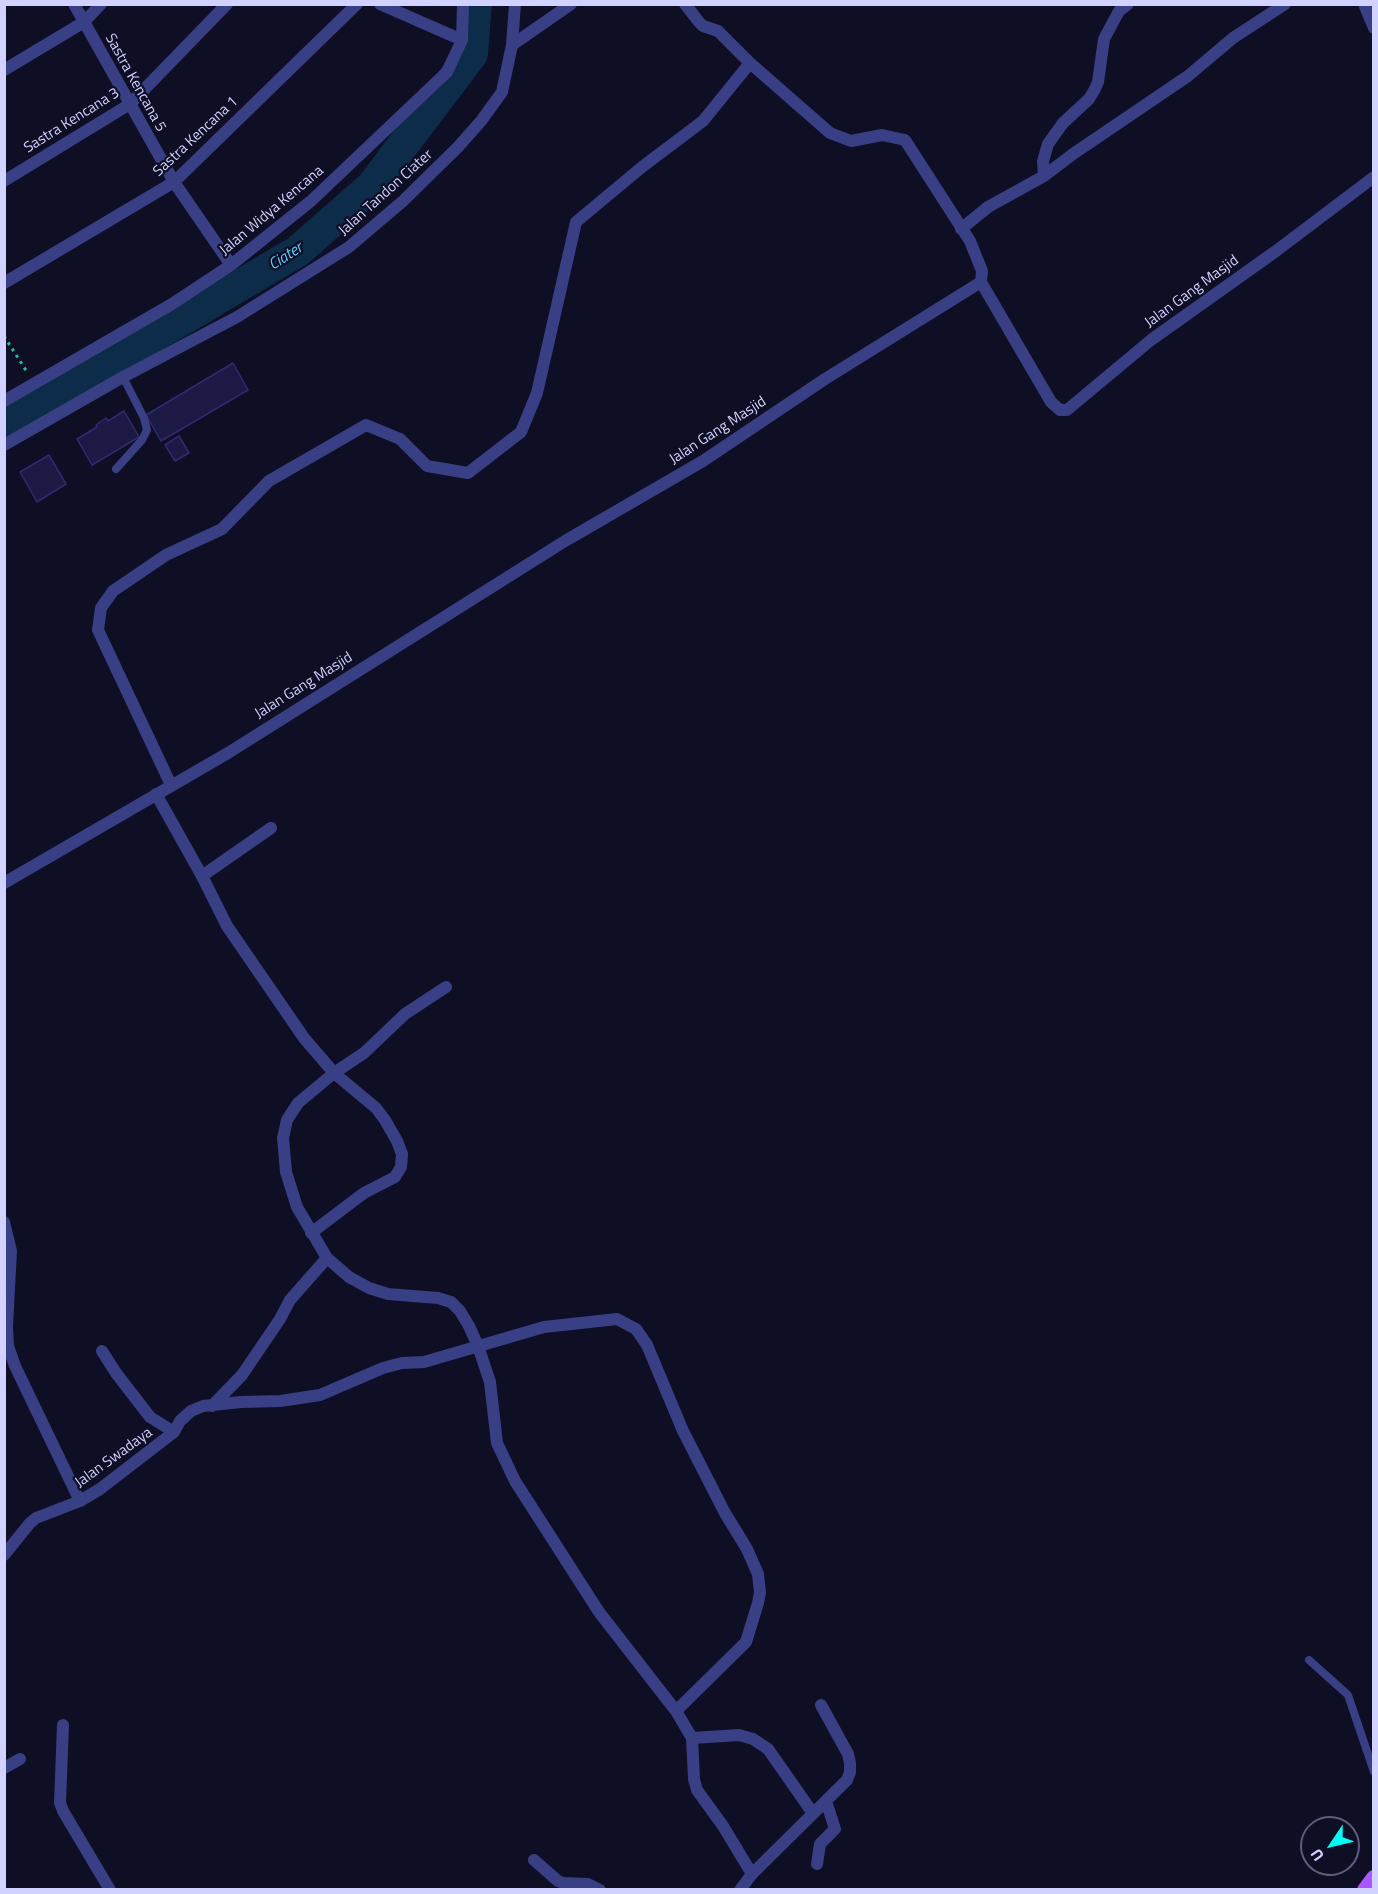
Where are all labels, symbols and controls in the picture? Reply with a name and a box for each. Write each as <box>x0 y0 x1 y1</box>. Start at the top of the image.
street label: Sastra Kencana 5 <box>101 31 169 135</box>
street label: Sastra Kencana 3 <box>21 84 123 158</box>
street label: Sastra Kencana 1 <box>150 93 242 181</box>
street label: Jalan Tandon Ciater <box>335 146 437 240</box>
street label: Jalan Widya Kencana <box>216 162 328 260</box>
water label: Ciater <box>265 239 307 275</box>
street label: Jalan Gang Masjid <box>1142 252 1242 332</box>
street label: Jalan Gang Masjid <box>666 393 770 469</box>
street label: Jalan Gang Masjid <box>252 649 356 723</box>
street label: Jalan Swadaya <box>72 1424 156 1492</box>
north arrow <box>1300 1816 1360 1876</box>
text: U <box>1304 1844 1330 1866</box>

